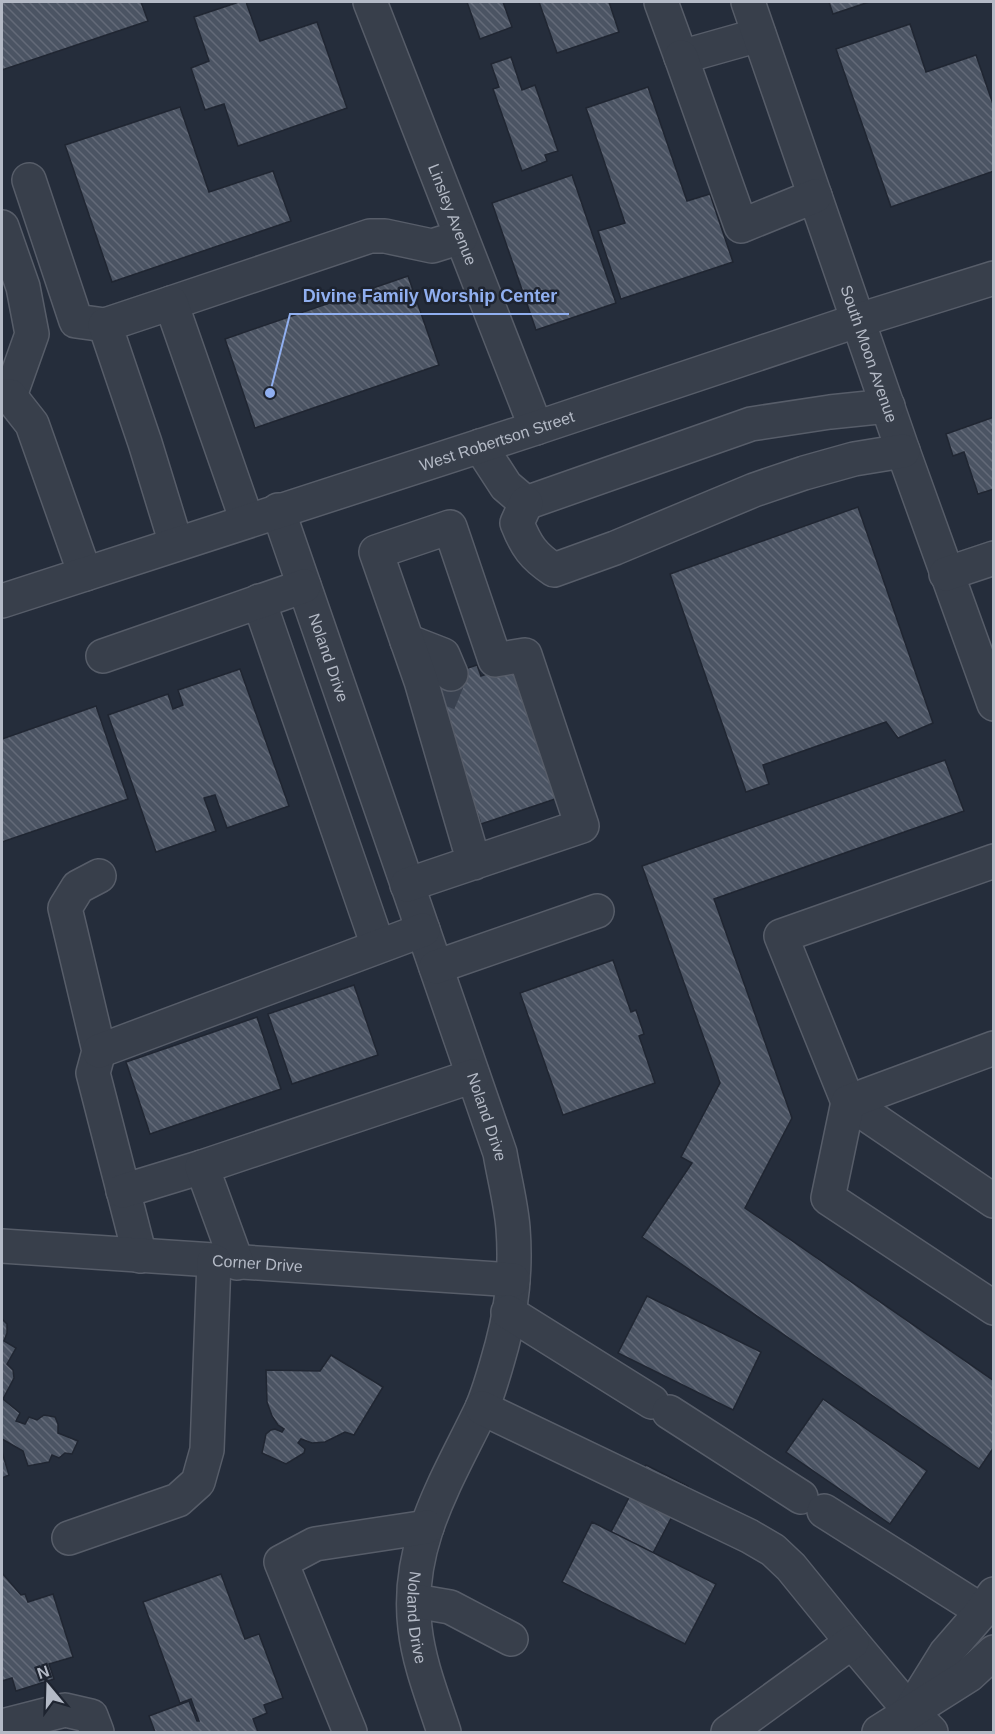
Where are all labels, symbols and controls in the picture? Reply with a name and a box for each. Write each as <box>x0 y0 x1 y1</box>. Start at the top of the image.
street label: Linsley Avenue <box>425 161 480 268</box>
callout: Divine Family Worship Center <box>290 278 569 314</box>
street label: South Moon Avenue <box>838 283 901 425</box>
text: Divine Family Worship Center <box>303 286 557 306</box>
street label: West Robertson Street <box>417 407 577 474</box>
street label: Noland Drive <box>306 611 352 704</box>
street label: Noland Drive <box>464 1070 510 1162</box>
street label: Corner Drive <box>212 1252 303 1274</box>
street label: Noland Drive <box>405 1570 430 1665</box>
north arrow <box>18 1656 78 1716</box>
text: N <box>35 1662 52 1682</box>

